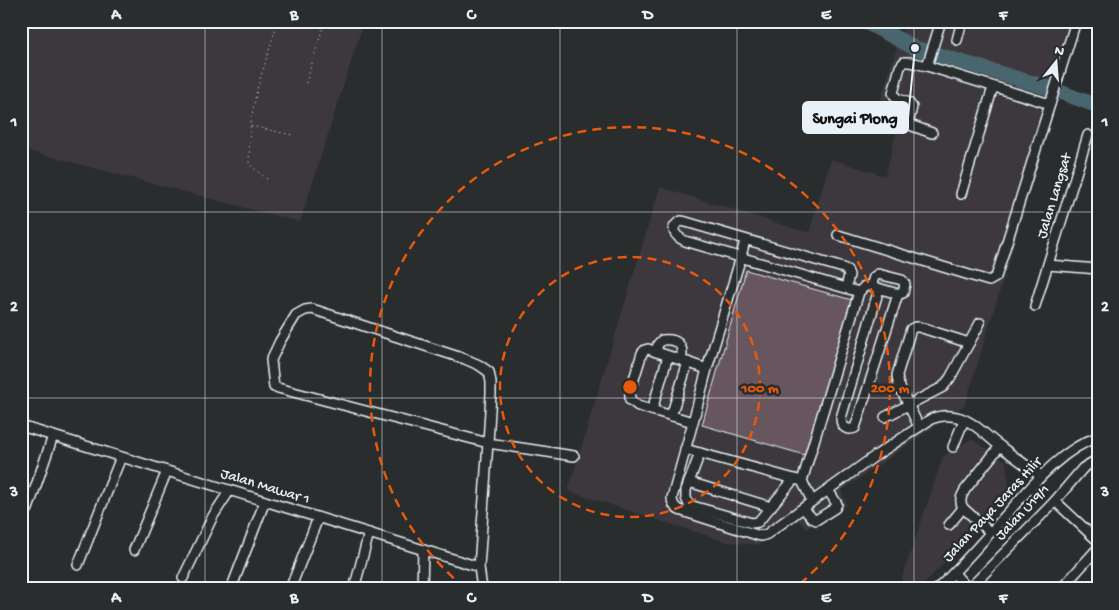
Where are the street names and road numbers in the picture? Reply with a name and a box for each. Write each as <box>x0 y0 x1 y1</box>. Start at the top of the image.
street label: Jalan Langsat <box>1034 149 1077 241</box>
street label: Jalan Paya Jaras Hilir <box>940 452 1047 566</box>
street label: Jalan Mawar 1 <box>218 465 312 509</box>
street label: Jalan U19/1 <box>992 481 1054 545</box>

